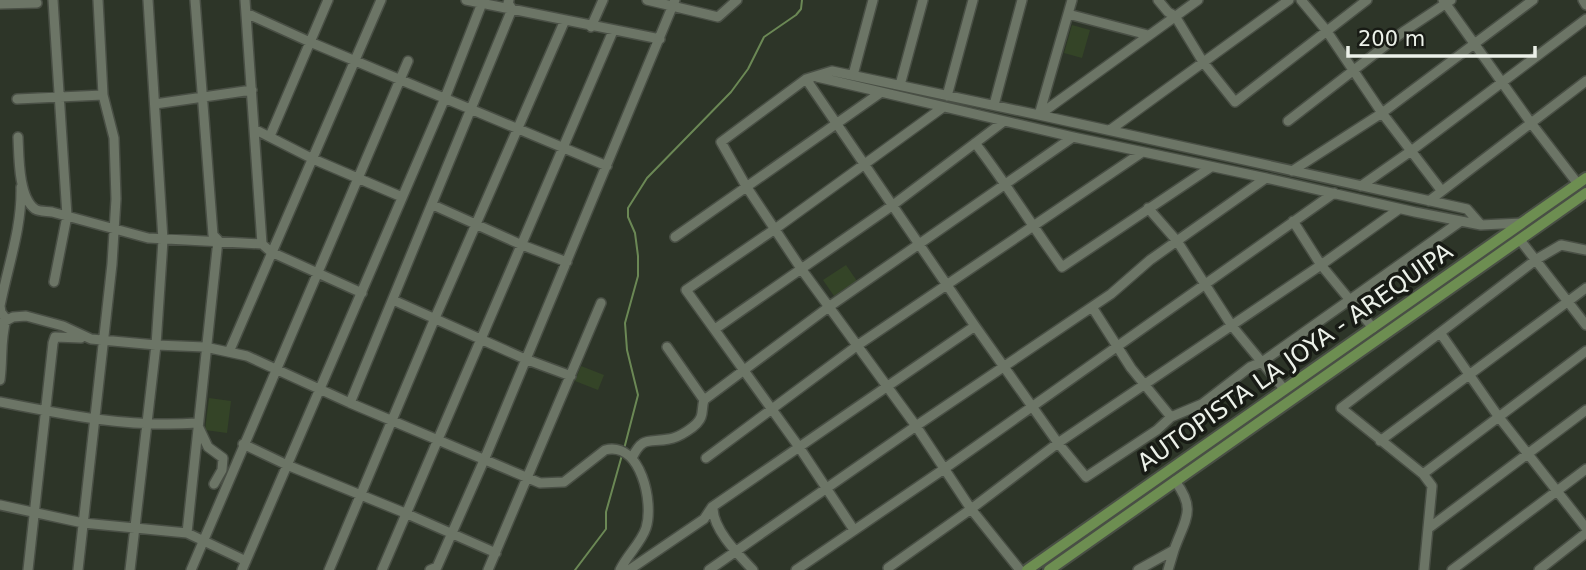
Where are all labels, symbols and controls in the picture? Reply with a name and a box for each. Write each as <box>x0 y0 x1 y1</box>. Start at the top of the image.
scale bar <box>1348 14 1535 58</box>
text: 200 m <box>1358 27 1425 51</box>
street label: AUTOPISTA LA JOYA - AREQUIPA <box>1132 237 1458 477</box>

